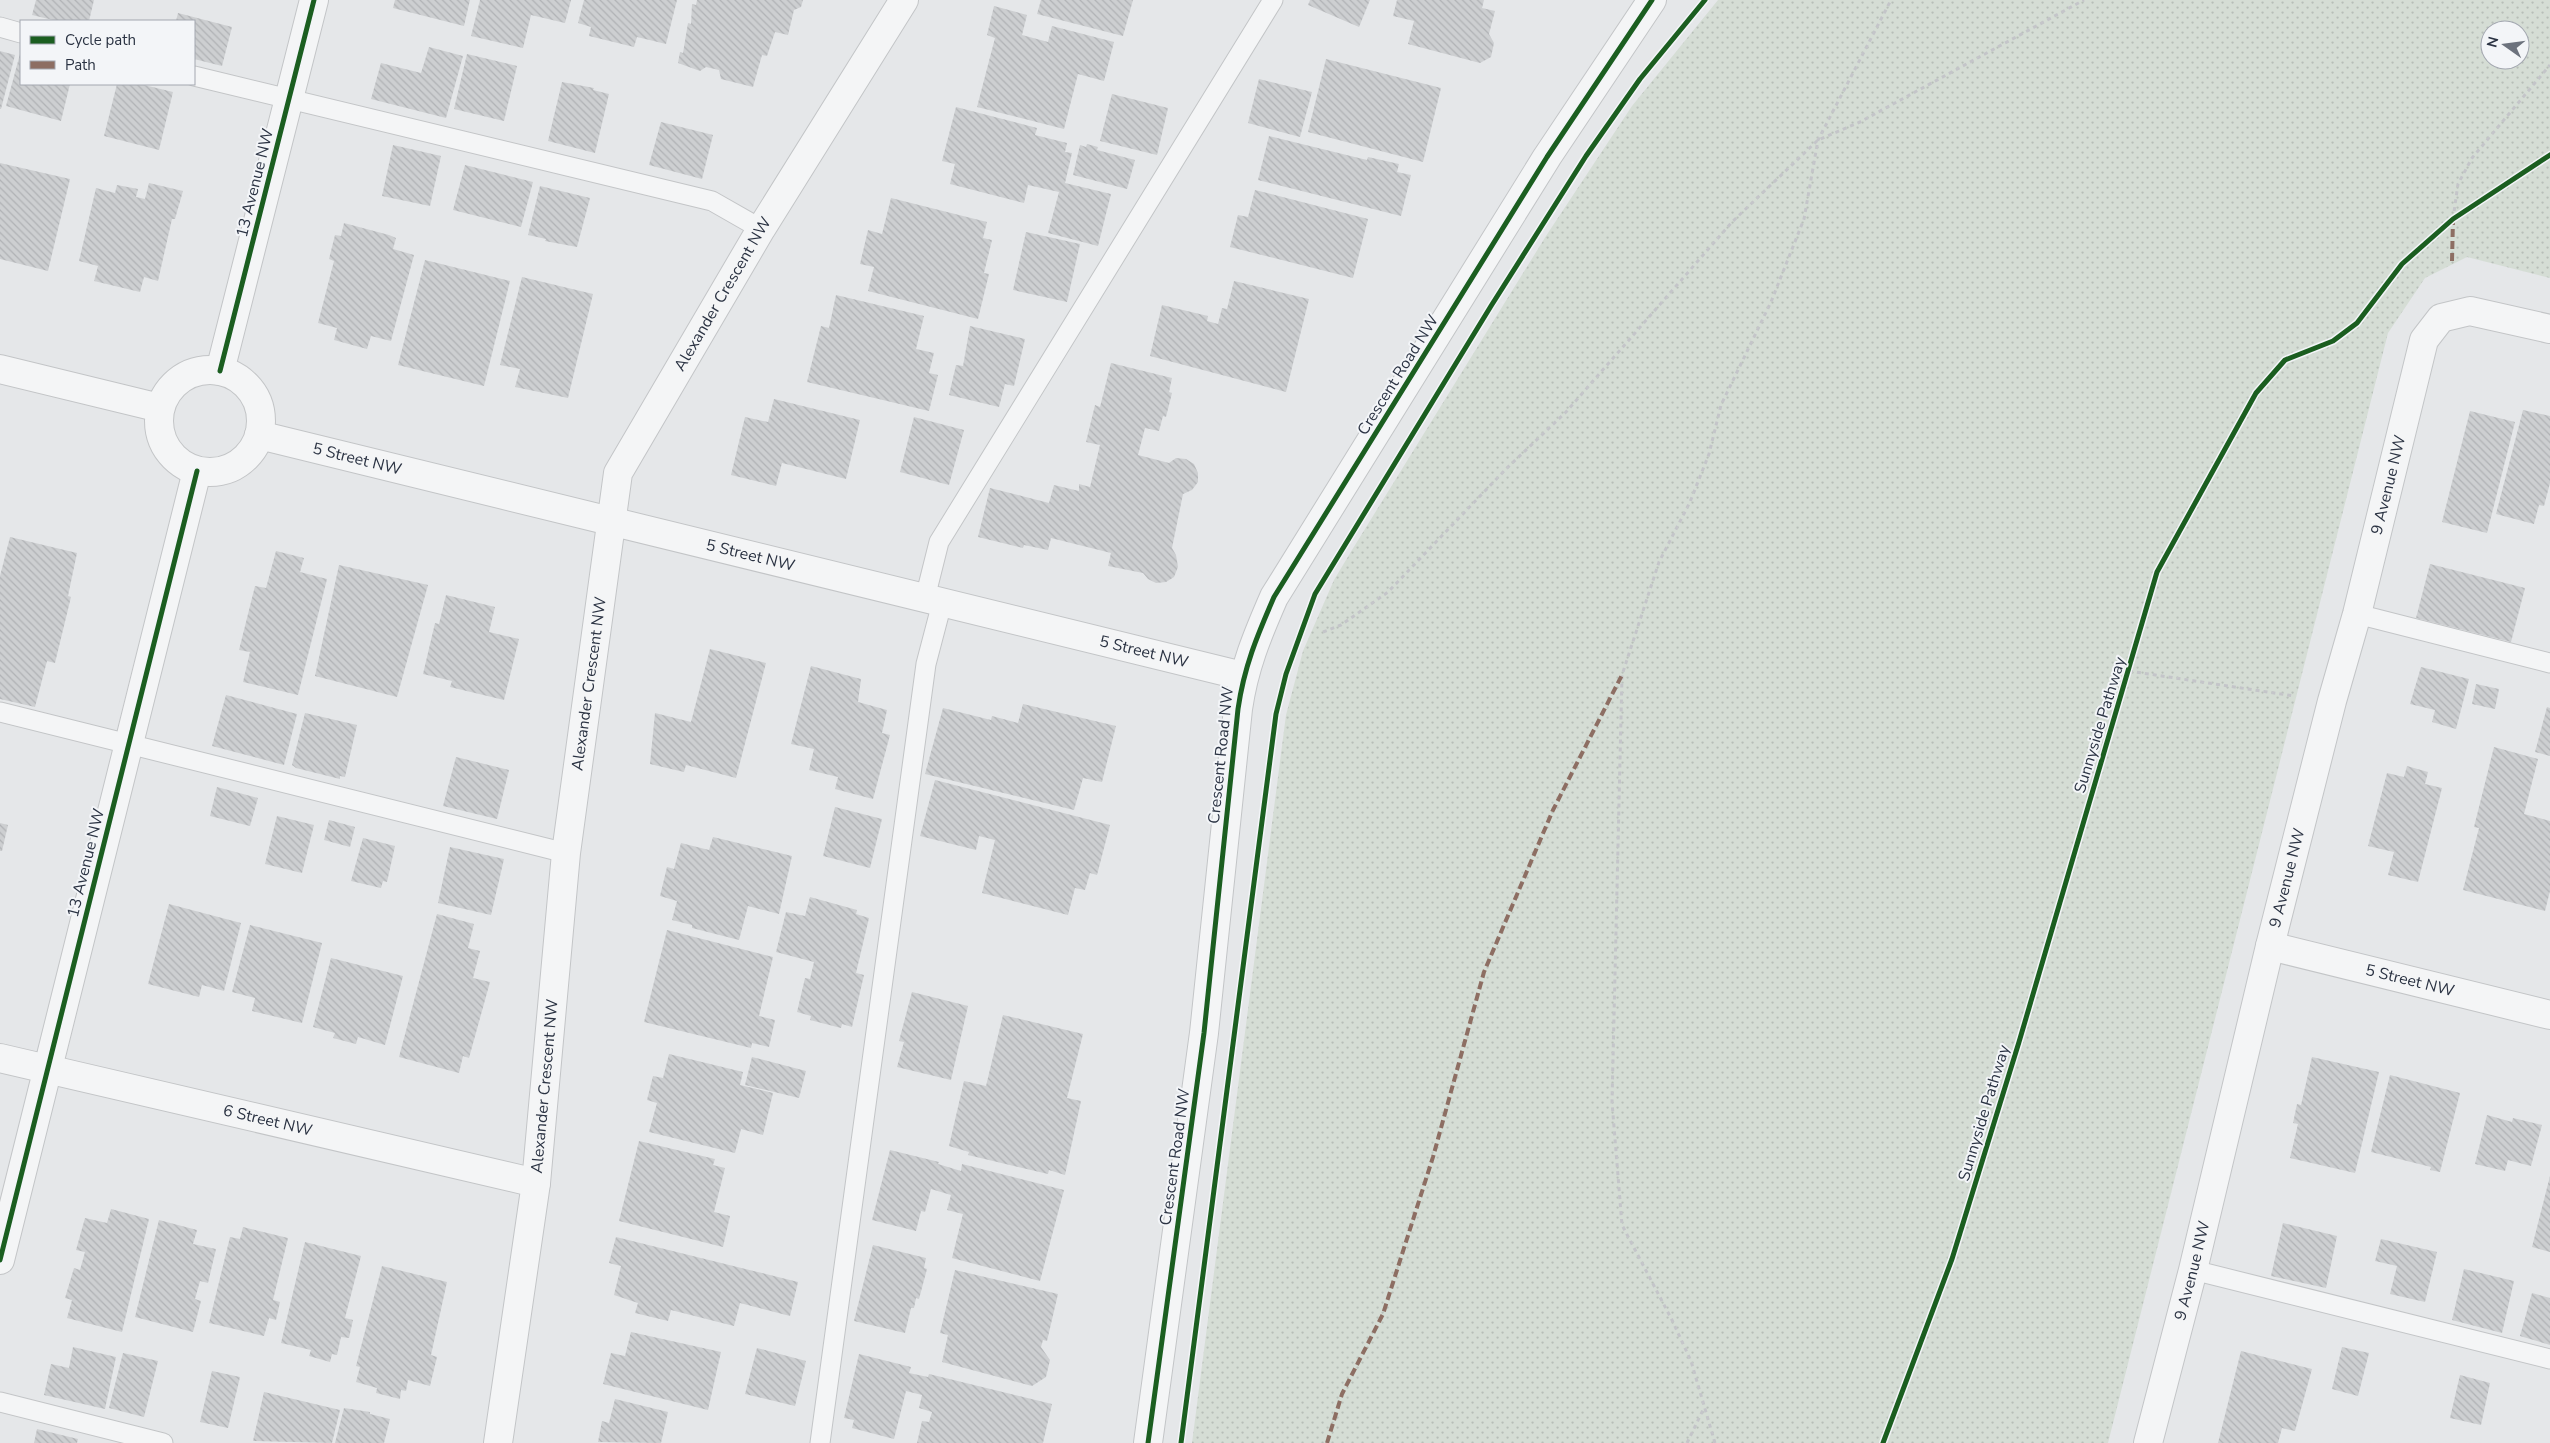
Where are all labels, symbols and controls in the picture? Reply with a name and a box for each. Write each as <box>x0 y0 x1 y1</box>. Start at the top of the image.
legend <box>20 20 195 85</box>
north arrow <box>2480 20 2530 70</box>
text: Cycle path <box>65 30 136 50</box>
text: N <box>2482 35 2503 49</box>
text: Path <box>65 55 96 75</box>
street label: 13 Avenue NW <box>231 126 279 240</box>
street label: Alexander Crescent NW <box>669 213 777 375</box>
street label: Crescent Road NW <box>1352 310 1444 439</box>
street label: 9 Avenue NW <box>2366 432 2411 537</box>
street label: 5 Street NW <box>310 438 404 481</box>
street label: 5 Street NW <box>704 534 798 577</box>
street label: Alexander Crescent NW <box>566 595 612 772</box>
street label: 5 Street NW <box>1097 630 1191 673</box>
street label: Sunnyside Pathway <box>2069 654 2131 796</box>
street label: Crescent Road NW <box>1203 685 1239 825</box>
street label: 13 Avenue NW <box>62 806 110 920</box>
street label: 9 Avenue NW <box>2264 826 2310 930</box>
street label: 5 Street NW <box>2363 959 2457 1002</box>
street label: Alexander Crescent NW <box>526 998 564 1174</box>
street label: Sunnyside Pathway <box>1953 1042 2015 1184</box>
street label: Crescent Road NW <box>1155 1087 1196 1227</box>
street label: 6 Street NW <box>221 1099 315 1142</box>
street label: 9 Avenue NW <box>2169 1218 2215 1323</box>

